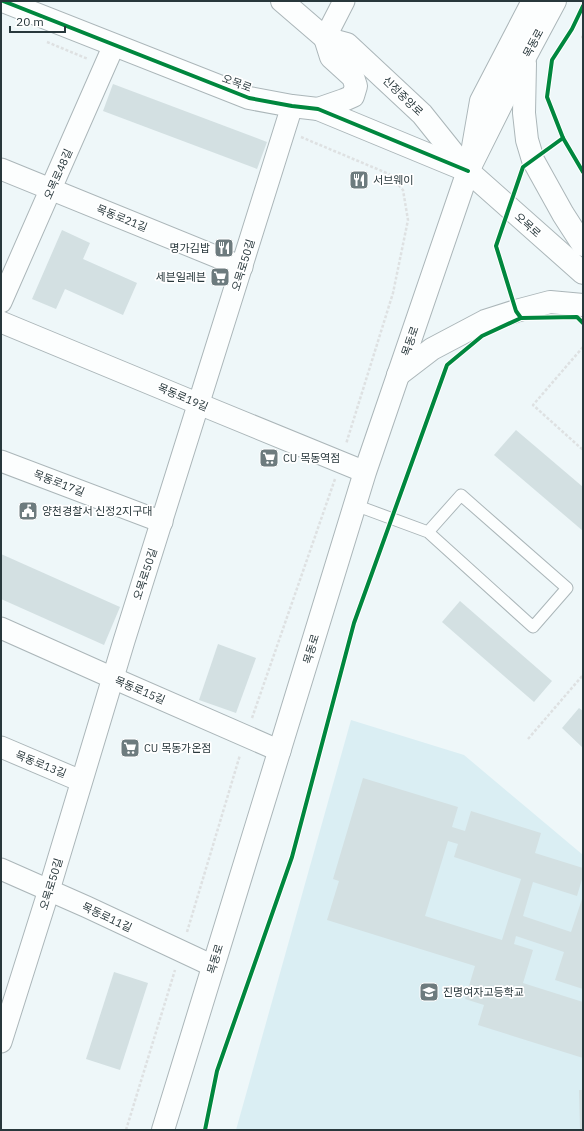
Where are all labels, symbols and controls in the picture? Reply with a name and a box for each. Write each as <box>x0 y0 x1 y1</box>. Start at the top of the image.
scale bar <box>10 8 65 34</box>
text: 20 m <box>16 14 44 29</box>
street label: 목동로 <box>520 26 546 60</box>
street label: 오목로 <box>220 71 254 95</box>
street label: 신정중앙로 <box>380 73 426 119</box>
street label: 오목로48길 <box>41 147 75 201</box>
restaurant icon: 서브웨이 <box>348 169 370 191</box>
place label: 서브웨이 <box>373 173 413 187</box>
street label: 목동로21길 <box>94 201 150 235</box>
street label: 오목로 <box>512 210 544 240</box>
restaurant icon: 명가김밥 <box>213 237 235 259</box>
street label: 오목로50길 <box>228 237 258 293</box>
place label: 명가김밥 <box>170 241 210 255</box>
supermarket icon: 세븐일레븐 <box>209 266 231 288</box>
place label: 세븐일레븐 <box>155 270 206 284</box>
street label: 목동로 <box>398 324 422 358</box>
street label: 목동로19길 <box>156 380 210 414</box>
supermarket icon: CU 목동역점 <box>258 447 280 469</box>
place label: CU 목동역점 <box>283 451 340 465</box>
street label: 목동로17길 <box>31 467 87 499</box>
public building icon: 양천경찰서 신정2지구대 <box>17 500 39 522</box>
place label: 양천경찰서 신정2지구대 <box>42 504 152 518</box>
street label: 오목로50길 <box>130 546 160 602</box>
street label: 목동로 <box>300 632 322 666</box>
street label: 목동로15길 <box>113 673 167 707</box>
supermarket icon: CU 목동가온점 <box>119 737 141 759</box>
place label: CU 목동가온점 <box>144 741 212 755</box>
street label: 목동로13길 <box>13 747 69 781</box>
street label: 오목로50길 <box>36 856 66 912</box>
street label: 목동로11길 <box>80 899 134 935</box>
street label: 목동로 <box>204 942 226 976</box>
school or university icon: 진명여자고등학교 <box>418 981 440 1003</box>
place label: 진명여자고등학교 <box>443 985 524 999</box>

